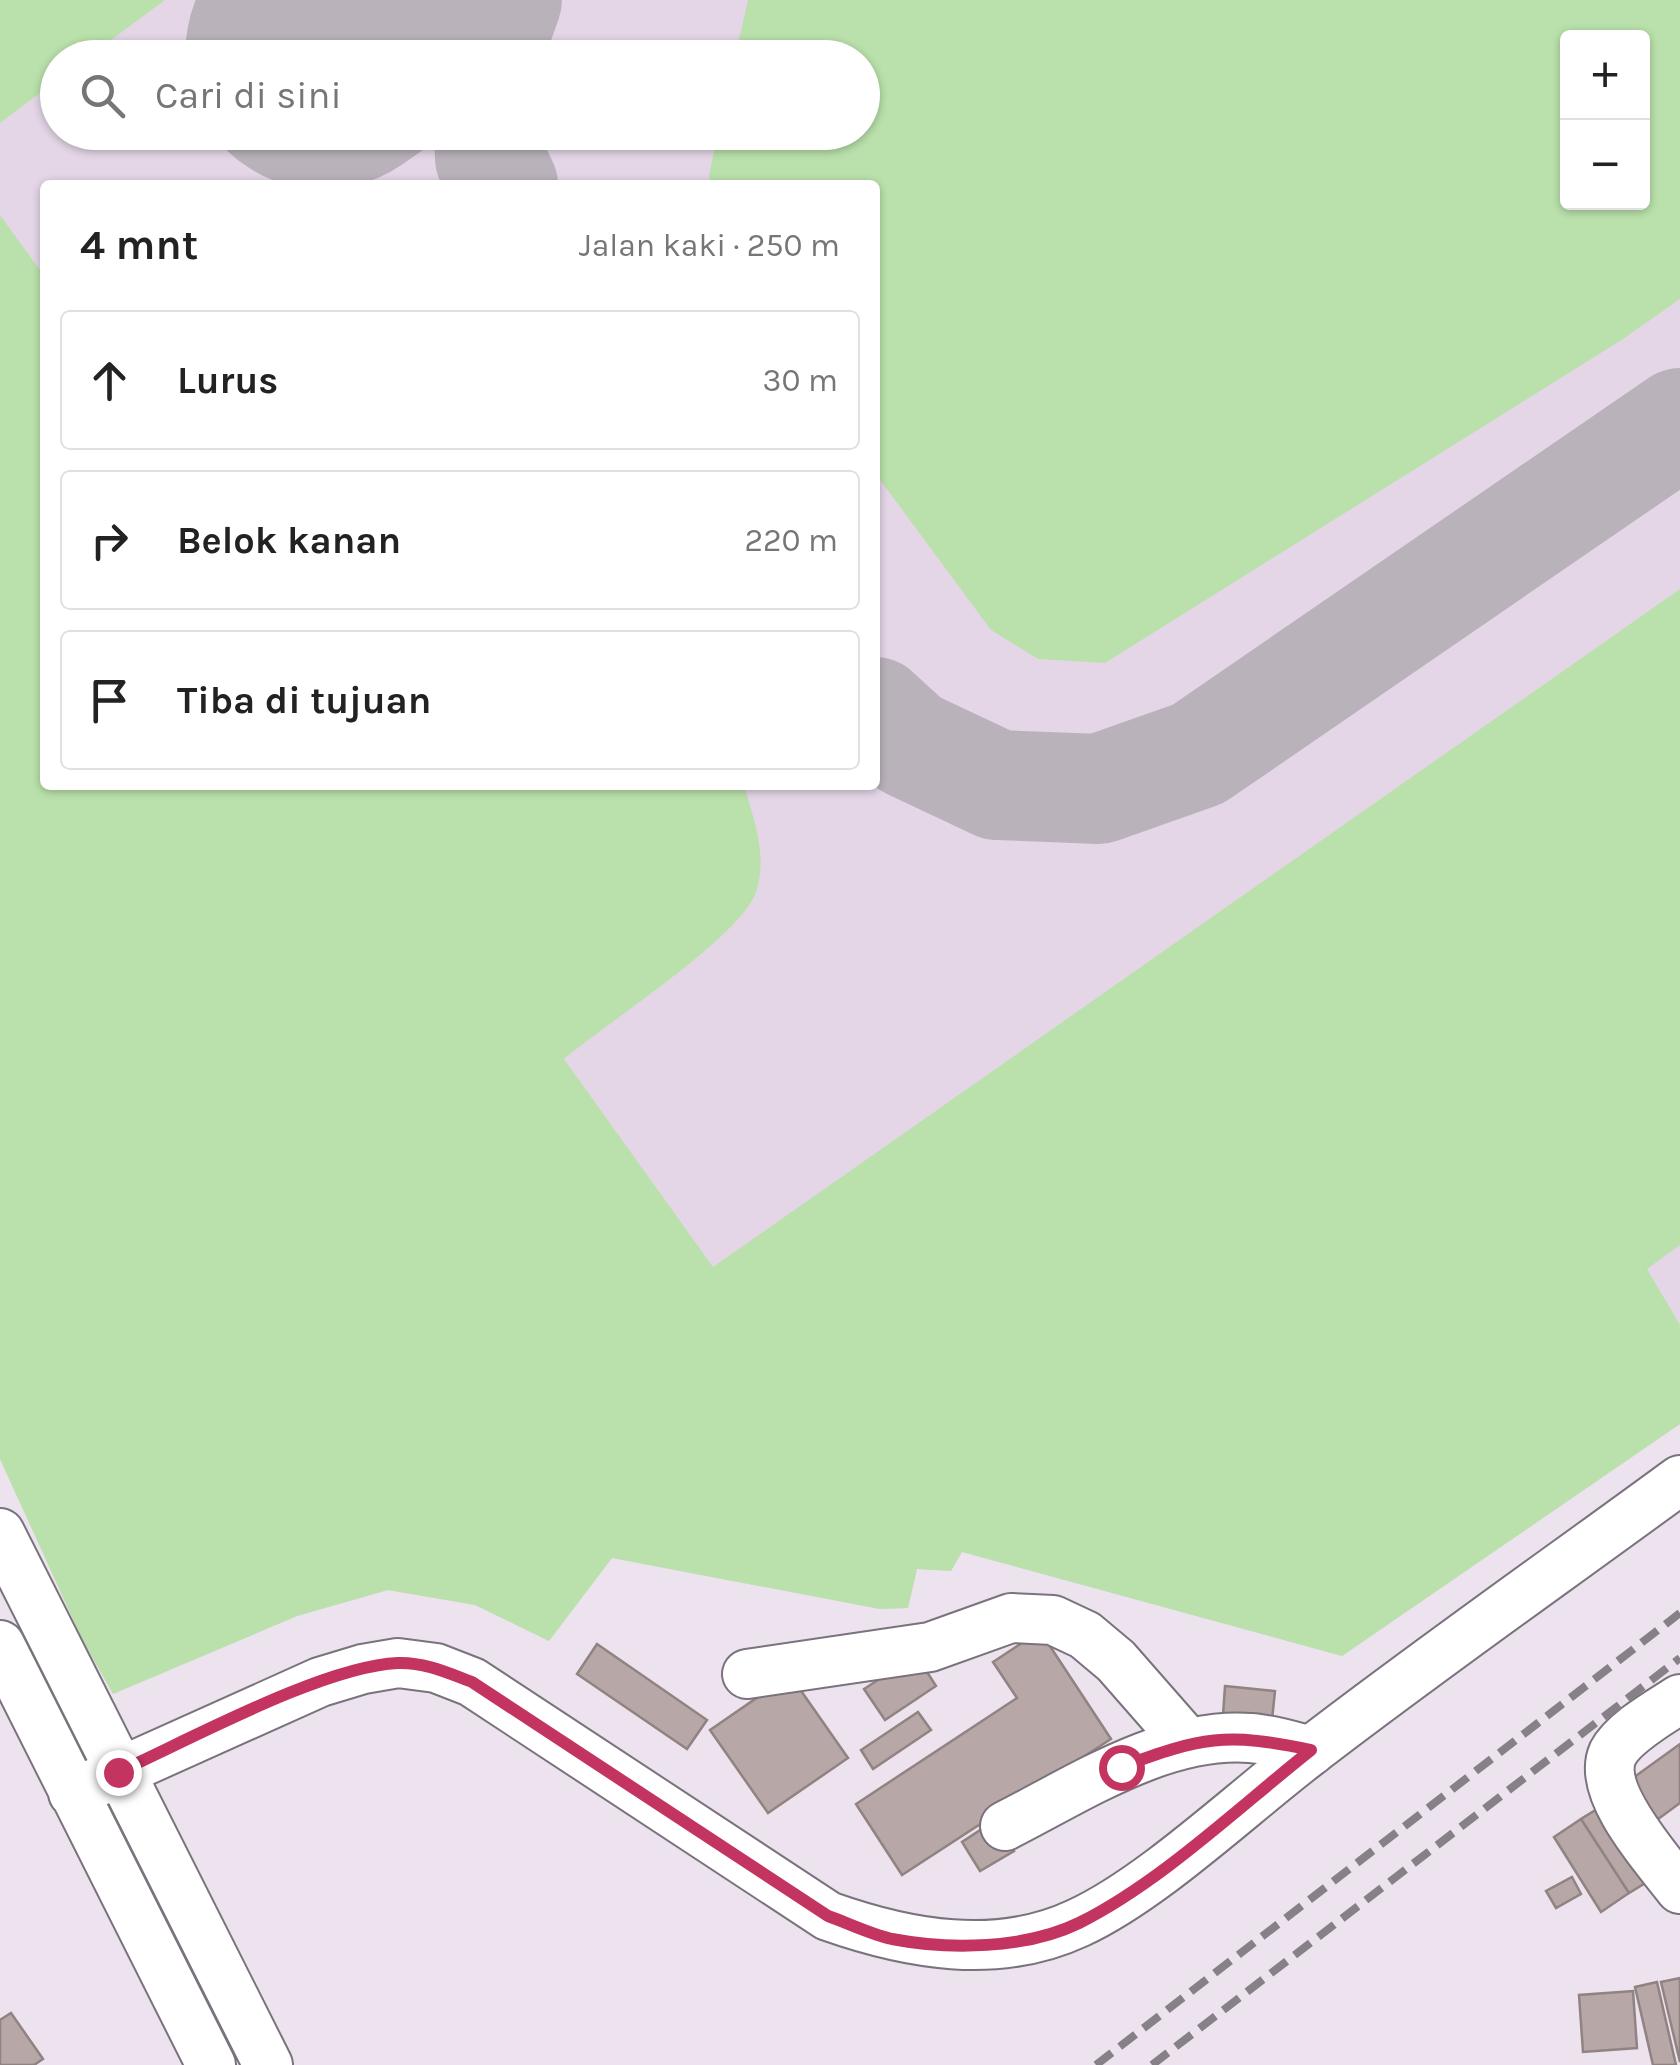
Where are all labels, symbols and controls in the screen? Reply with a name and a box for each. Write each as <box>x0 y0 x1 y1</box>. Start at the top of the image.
map controls <box>1560 30 1650 210</box>
button: + <box>1560 30 1650 120</box>
search box <box>40 40 880 150</box>
icon: search <box>75 68 130 123</box>
text: Cari di sini <box>155 73 342 118</box>
button: − <box>1560 120 1650 210</box>
text: 4 mnt <box>80 220 198 270</box>
text: Jalan kaki · 250 m <box>579 227 840 264</box>
icon: ahead <box>82 353 137 408</box>
text: Lurus <box>177 358 278 403</box>
text: 30 m <box>763 362 838 399</box>
icon: right <box>82 513 137 568</box>
text: Belok kanan <box>177 518 401 563</box>
text: 220 m <box>744 522 838 559</box>
icon: arrive <box>82 673 137 728</box>
text: Tiba di tujuan <box>177 678 432 723</box>
route start <box>1099 1745 1145 1791</box>
route end <box>96 1750 142 1796</box>

